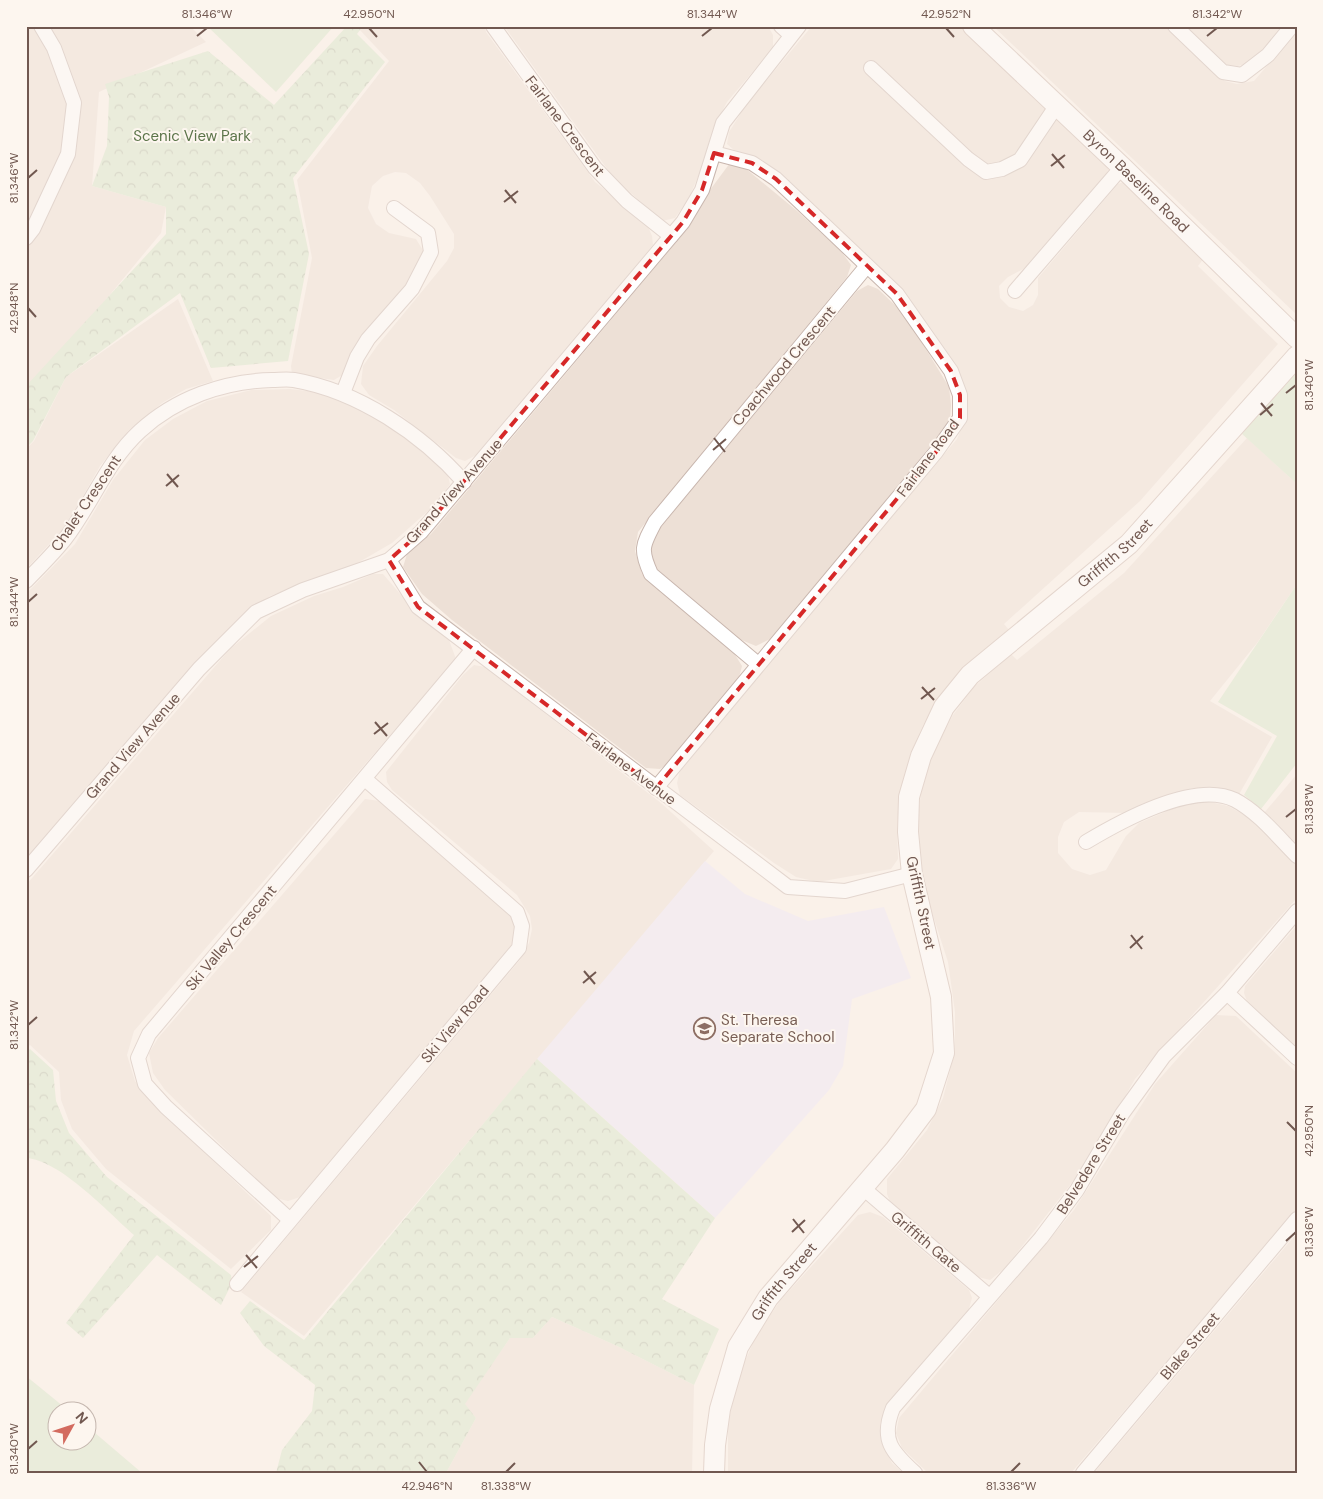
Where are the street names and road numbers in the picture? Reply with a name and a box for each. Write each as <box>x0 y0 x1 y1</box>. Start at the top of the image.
street label: Fairlane Crescent <box>521 72 609 180</box>
street label: Byron Baseline Road <box>1079 125 1193 237</box>
street label: Coachwood Crescent <box>728 302 840 430</box>
street label: Fairlane Road <box>892 415 964 501</box>
street label: Grand View Avenue <box>401 434 507 548</box>
street label: Chalet Crescent <box>46 451 126 555</box>
street label: Griffith Street <box>1073 514 1157 592</box>
street label: Grand View Avenue <box>81 688 185 804</box>
street label: Fairlane Avenue <box>582 728 680 810</box>
street label: Griffith Street <box>901 854 941 952</box>
street label: Ski Valley Crescent <box>181 881 281 995</box>
street label: Ski View Road <box>416 981 494 1067</box>
street label: Belvedere Street <box>1052 1110 1130 1218</box>
street label: Griffith Gate <box>887 1207 965 1277</box>
street label: Griffith Street <box>746 1238 821 1325</box>
street label: Blake Street <box>1156 1308 1224 1384</box>

